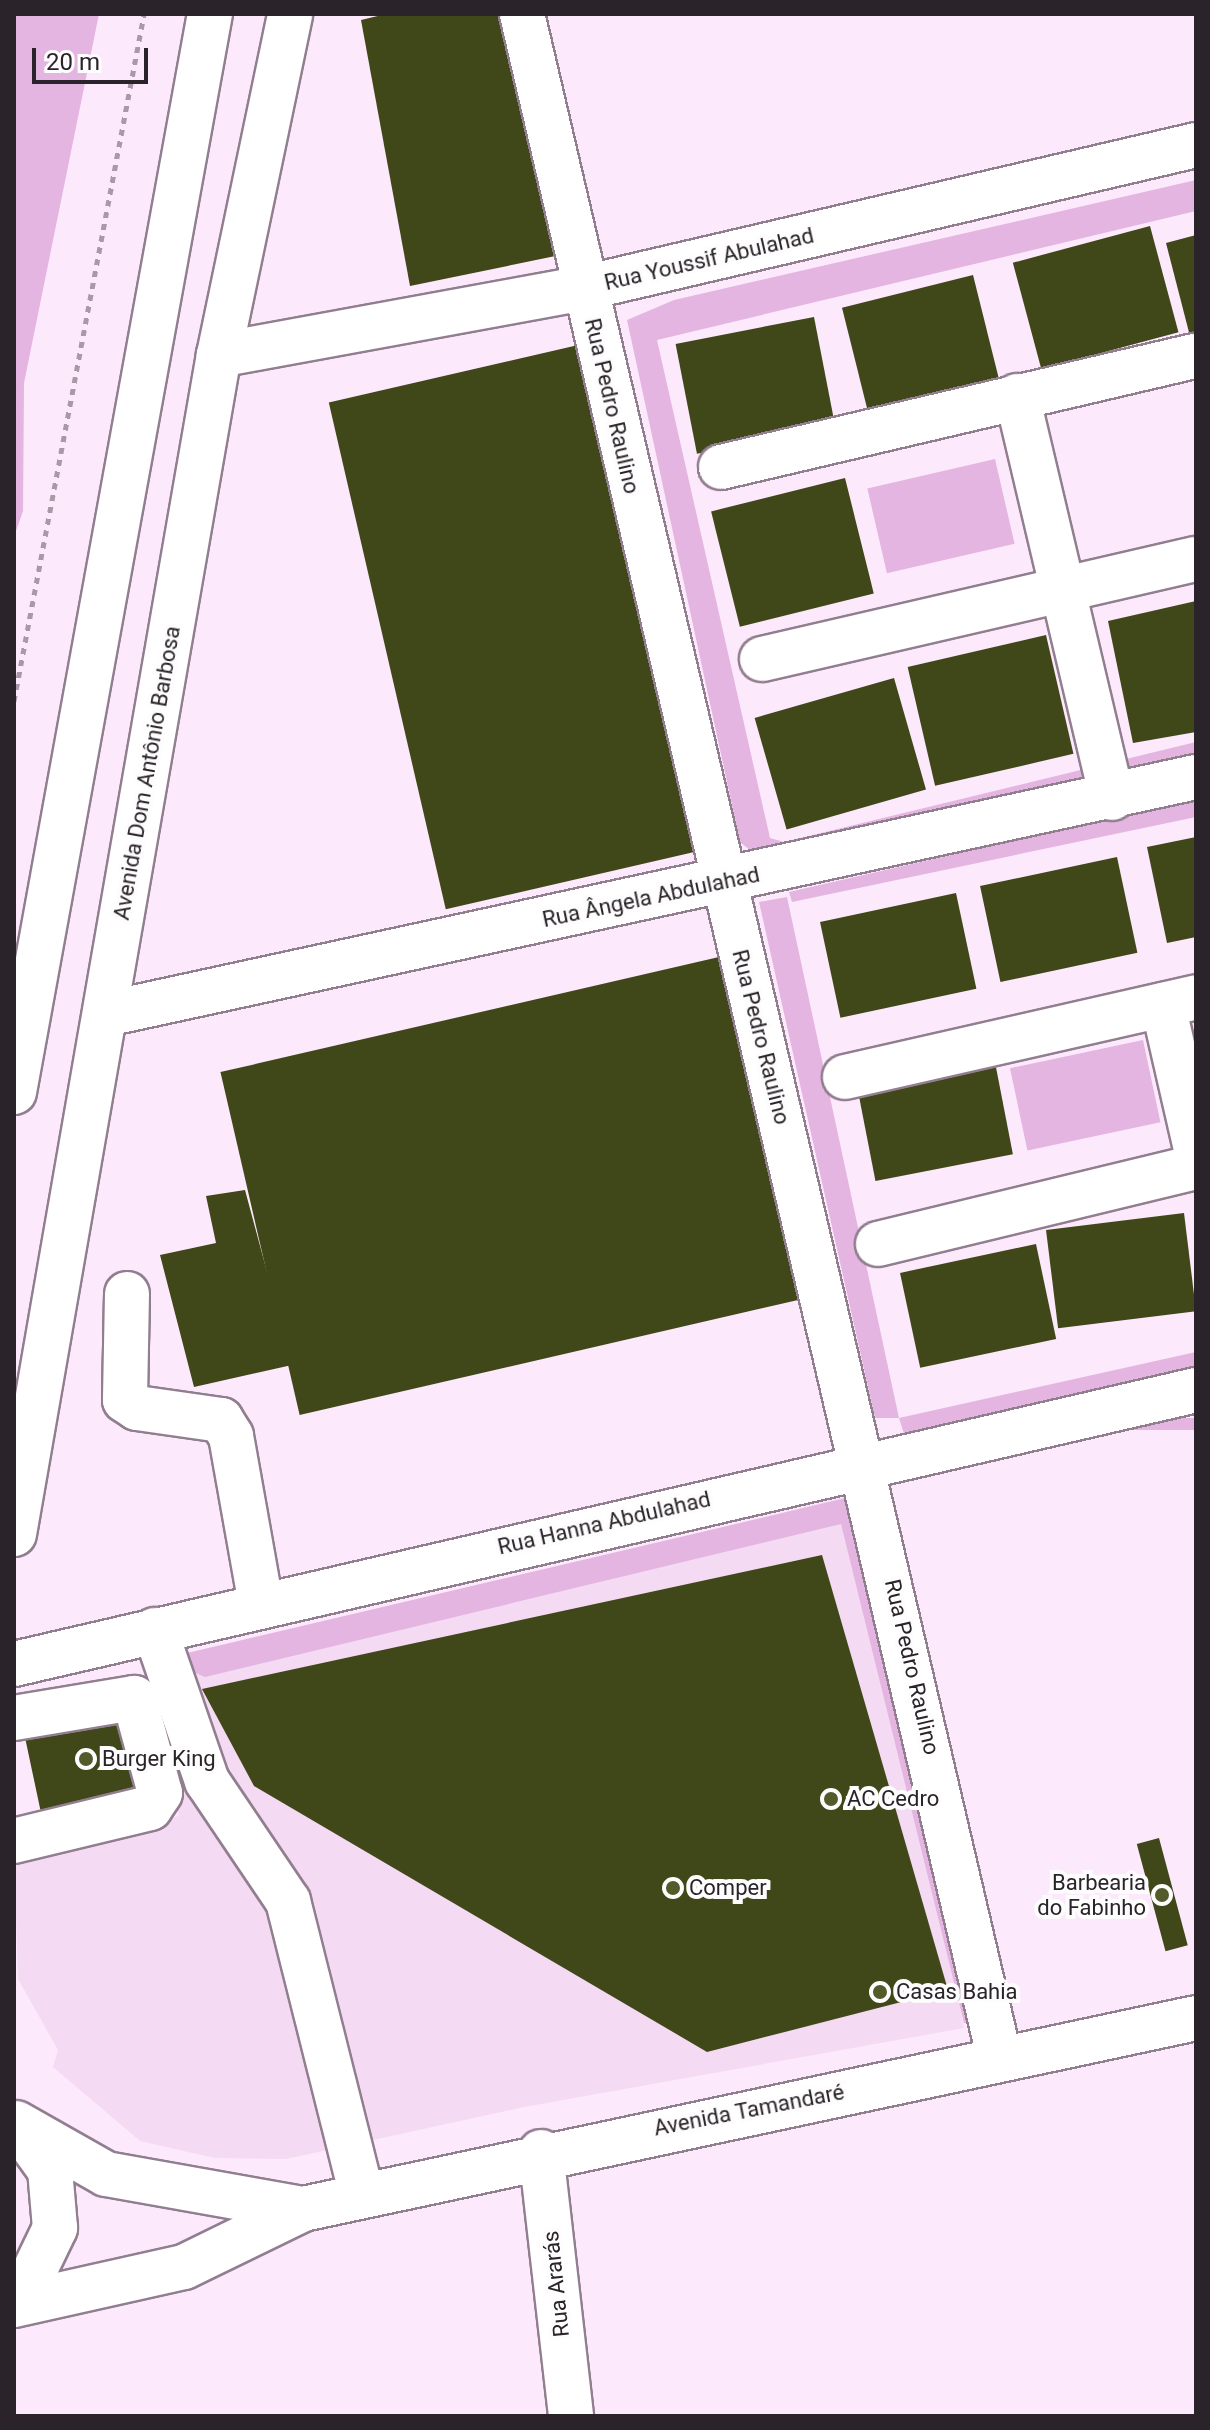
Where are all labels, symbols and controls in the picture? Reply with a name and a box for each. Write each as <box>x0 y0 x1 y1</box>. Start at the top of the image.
scale bar <box>36 32 152 82</box>
text: 20 m <box>46 48 100 76</box>
street label: Rua Youssif Abulahad <box>602 222 816 296</box>
street label: Rua Pedro Raulino <box>579 316 645 496</box>
street label: Avenida Dom Antônio Barbosa <box>108 624 186 922</box>
street label: Rua Ângela Abdulahad <box>540 861 762 933</box>
street label: Rua Pedro Raulino <box>727 947 795 1127</box>
street label: Rua Hanna Abdulahad <box>495 1486 713 1560</box>
street label: Rua Pedro Raulino <box>879 1577 945 1757</box>
place label: Burger King <box>102 1746 216 1772</box>
marker: Burger King <box>77 1750 95 1768</box>
place label: AC Cedro <box>847 1786 939 1812</box>
marker: AC Cedro <box>822 1790 840 1808</box>
place label: Barbearia do Fabinho <box>1037 1869 1146 1920</box>
place label: Comper <box>689 1875 767 1901</box>
marker: Comper <box>664 1879 682 1897</box>
marker: Barbearia do Fabinho <box>1153 1886 1171 1904</box>
place label: Casas Bahia <box>896 1979 1018 2005</box>
marker: Casas Bahia <box>871 1983 889 2001</box>
street label: Avenida Tamandaré <box>651 2079 847 2141</box>
street label: Rua Ararás <box>537 2230 575 2338</box>

